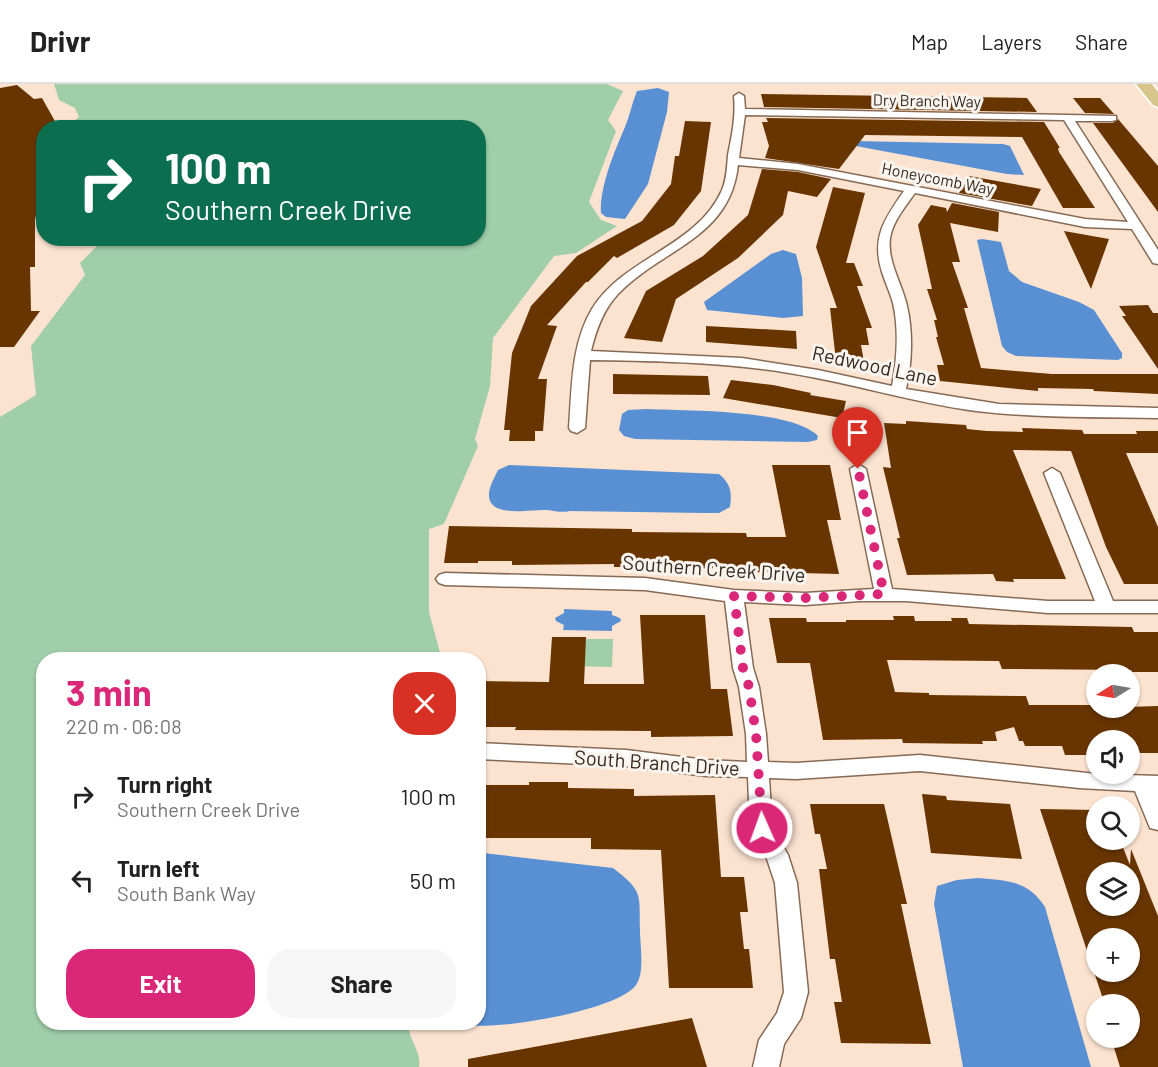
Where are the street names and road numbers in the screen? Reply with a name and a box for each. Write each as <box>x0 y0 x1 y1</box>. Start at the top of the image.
street label: Dry Branch Way <box>873 90 982 110</box>
street label: Honeycomb Way <box>880 158 996 198</box>
street label: Redwood Lane <box>810 340 940 390</box>
street label: Southern Creek Drive <box>622 550 806 586</box>
street label: South Branch Drive <box>573 744 741 780</box>

